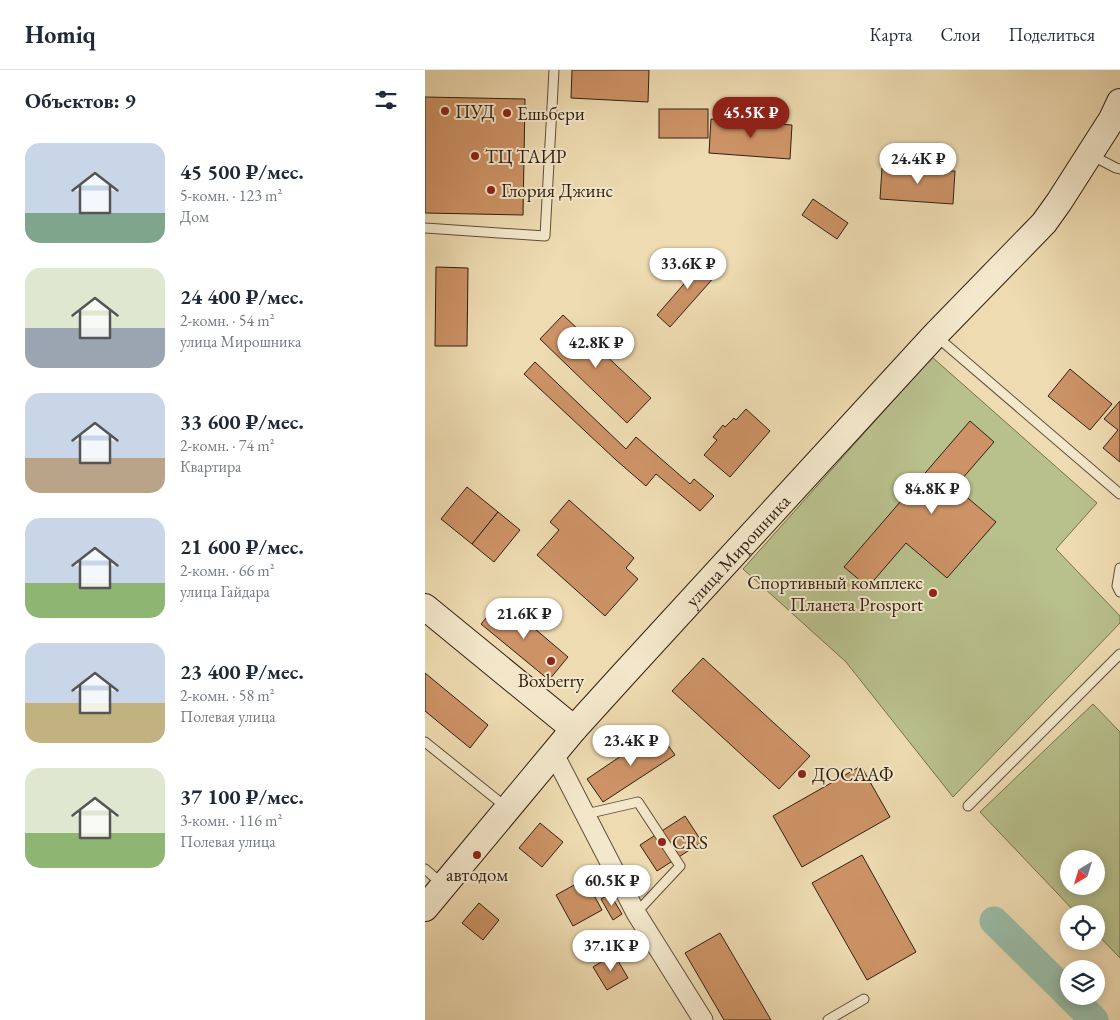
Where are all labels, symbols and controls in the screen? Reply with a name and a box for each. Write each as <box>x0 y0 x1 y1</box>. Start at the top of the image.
text: Homiq <box>25 19 96 50</box>
text: Карта <box>870 23 913 46</box>
text: Слои <box>941 23 980 46</box>
text: Поделиться <box>1008 23 1095 46</box>
icon: filters <box>372 86 400 114</box>
text: Объектов: 9 <box>25 87 136 114</box>
pin: 45.5K ₽ <box>705 97 797 139</box>
place label: ПУД <box>455 99 495 124</box>
place label: Ешьбери <box>517 101 585 126</box>
text: 45.5K ₽ <box>723 102 779 123</box>
marker: ПУД <box>439 105 451 117</box>
marker: Ешьбери <box>501 107 513 119</box>
pin: 24.4K ₽ <box>872 142 964 185</box>
place label: ТЦ ТАИР <box>485 144 567 169</box>
text: 24.4K ₽ <box>890 148 946 169</box>
marker: ТЦ ТАИР <box>469 150 481 162</box>
text: 45 500 ₽/мес. <box>180 158 304 185</box>
icon: home <box>65 163 125 223</box>
place label: Глория Джинс <box>501 178 614 203</box>
marker: Глория Джинс <box>485 184 497 196</box>
text: 5-комн. · 123 m² <box>180 185 282 206</box>
text: Дом <box>180 206 209 227</box>
pin: 33.6K ₽ <box>642 248 734 290</box>
text: 33.6K ₽ <box>660 253 716 274</box>
text: 24 400 ₽/мес. <box>180 283 304 310</box>
icon: home <box>65 288 125 348</box>
text: 2-комн. · 54 m² <box>180 310 275 331</box>
pin: 42.8K ₽ <box>550 326 642 369</box>
text: улица Мирошника <box>180 331 301 352</box>
text: 42.8K ₽ <box>568 332 624 353</box>
text: 33 600 ₽/мес. <box>180 408 304 435</box>
icon: home <box>65 413 125 473</box>
text: 2-комн. · 74 m² <box>180 435 275 456</box>
text: Квартира <box>180 456 241 477</box>
pin: 84.8K ₽ <box>886 472 978 515</box>
text: 84.8K ₽ <box>904 478 960 499</box>
street label: улица Мирошника <box>679 488 796 612</box>
text: 21 600 ₽/мес. <box>180 533 304 560</box>
icon: home <box>65 538 125 598</box>
text: 2-комн. · 66 m² <box>180 560 275 581</box>
place label: Спортивный комплекс Планета Prosport <box>747 570 923 617</box>
text: улица Гайдара <box>180 581 270 602</box>
marker: Спортивный комплекс Планета Prosport <box>927 587 939 599</box>
pin: 21.6K ₽ <box>478 598 570 640</box>
text: 21.6K ₽ <box>496 603 552 624</box>
marker: Boxberry <box>545 655 557 667</box>
text: 23 400 ₽/мес. <box>180 658 304 685</box>
icon: home <box>65 663 125 723</box>
place label: Boxberry <box>518 668 585 693</box>
text: 2-комн. · 58 m² <box>180 685 275 706</box>
text: Полевая улица <box>180 706 276 727</box>
pin: 23.4K ₽ <box>585 724 677 767</box>
text: 23.4K ₽ <box>603 730 659 751</box>
place label: ДОСААФ <box>812 762 893 787</box>
marker: ДОСААФ <box>796 768 808 780</box>
text: 37 100 ₽/мес. <box>180 783 304 810</box>
icon: home <box>65 788 125 848</box>
text: 3-комн. · 116 m² <box>180 810 282 831</box>
place label: CRS <box>672 830 708 855</box>
text: Полевая улица <box>180 831 276 852</box>
marker: CRS <box>656 836 668 848</box>
marker: автодом <box>471 849 483 861</box>
north arrow <box>1060 850 1105 895</box>
map controls <box>1060 850 1105 1005</box>
place label: автодом <box>446 862 508 887</box>
pin: 60.5K ₽ <box>566 864 658 907</box>
text: 60.5K ₽ <box>584 870 640 891</box>
button: locate <box>1060 905 1105 950</box>
pin: 37.1K ₽ <box>565 930 657 972</box>
text: 37.1K ₽ <box>583 935 639 956</box>
button: layers <box>1060 960 1105 1005</box>

